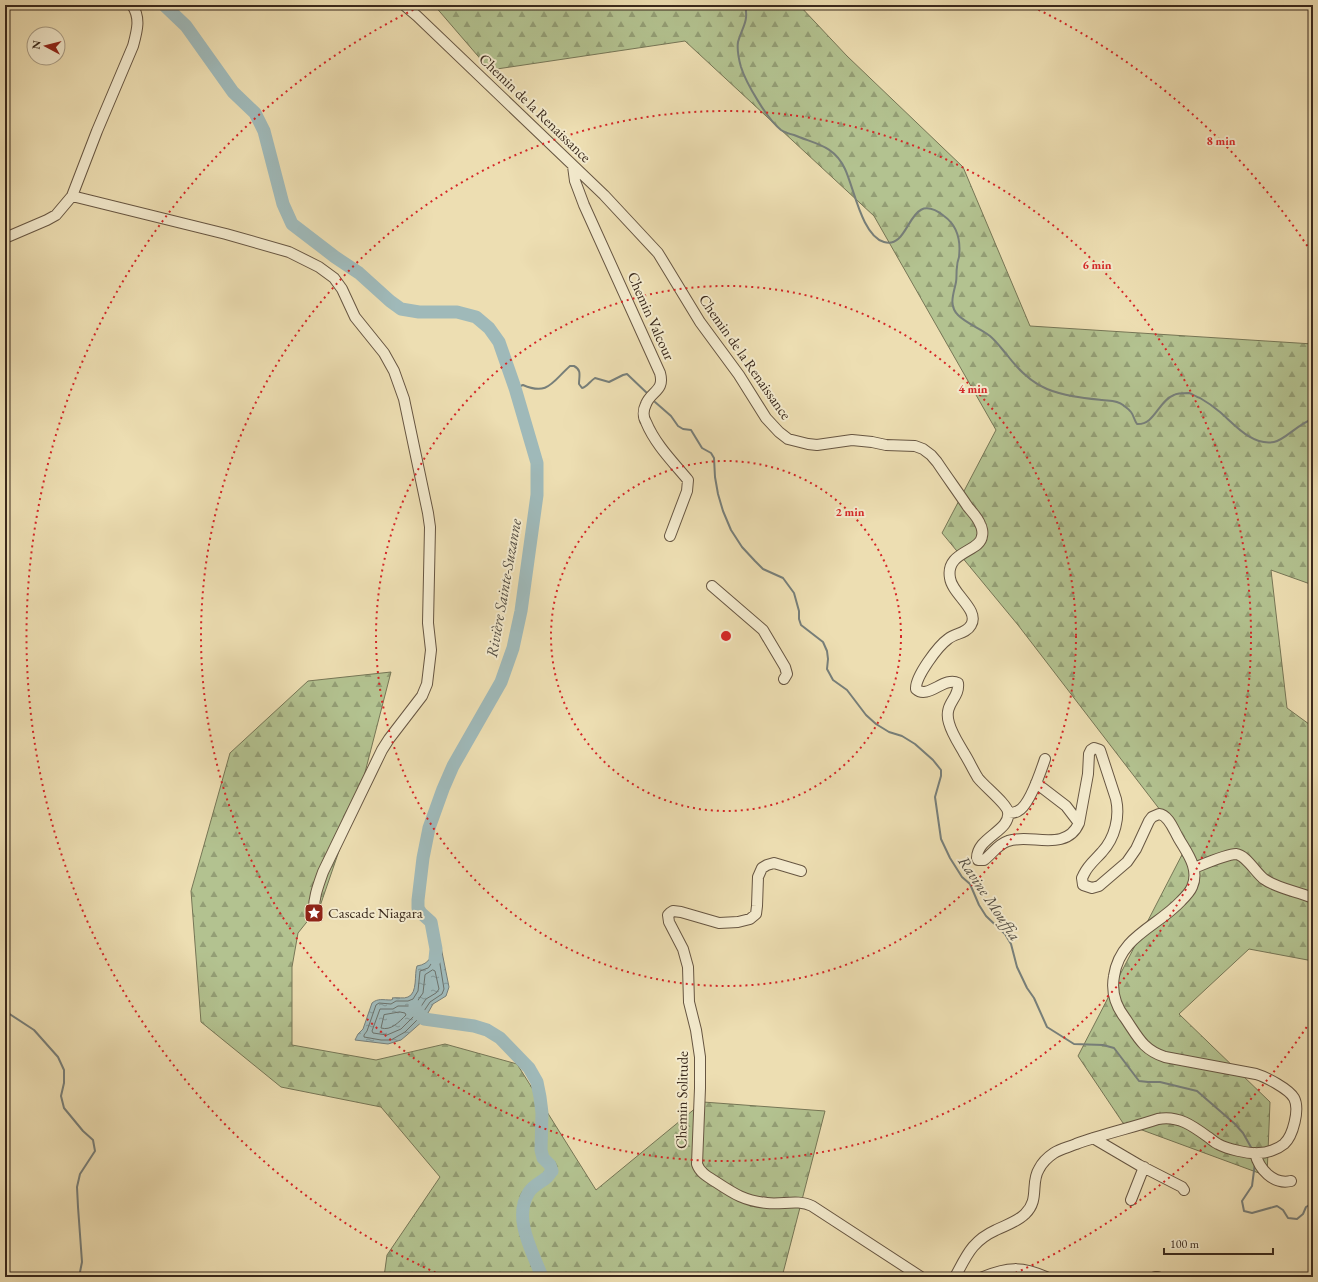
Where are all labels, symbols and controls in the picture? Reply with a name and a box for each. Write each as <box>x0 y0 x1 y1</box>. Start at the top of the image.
north arrow <box>26 26 66 66</box>
text: N <box>29 39 44 50</box>
street label: Chemin de la Renaissance <box>475 49 596 166</box>
text: 8 min <box>1206 133 1236 149</box>
text: 6 min <box>1082 257 1112 273</box>
street label: Chemin Valcour <box>623 269 679 363</box>
street label: Chemin de la Renaissance <box>695 290 796 423</box>
text: 4 min <box>958 381 988 397</box>
text: 2 min <box>835 504 865 520</box>
water label: Rivière Sainte-Suzanne <box>481 517 526 659</box>
centre of rings <box>719 629 733 643</box>
water label: Ravine Mouffia <box>953 852 1026 945</box>
place icon: Cascade Niagara <box>303 902 325 924</box>
place label: Cascade Niagara <box>328 903 423 922</box>
street label: Chemin Solitude <box>671 1051 692 1149</box>
scale bar <box>1164 1230 1273 1256</box>
text: 100 m <box>1170 1236 1200 1252</box>

